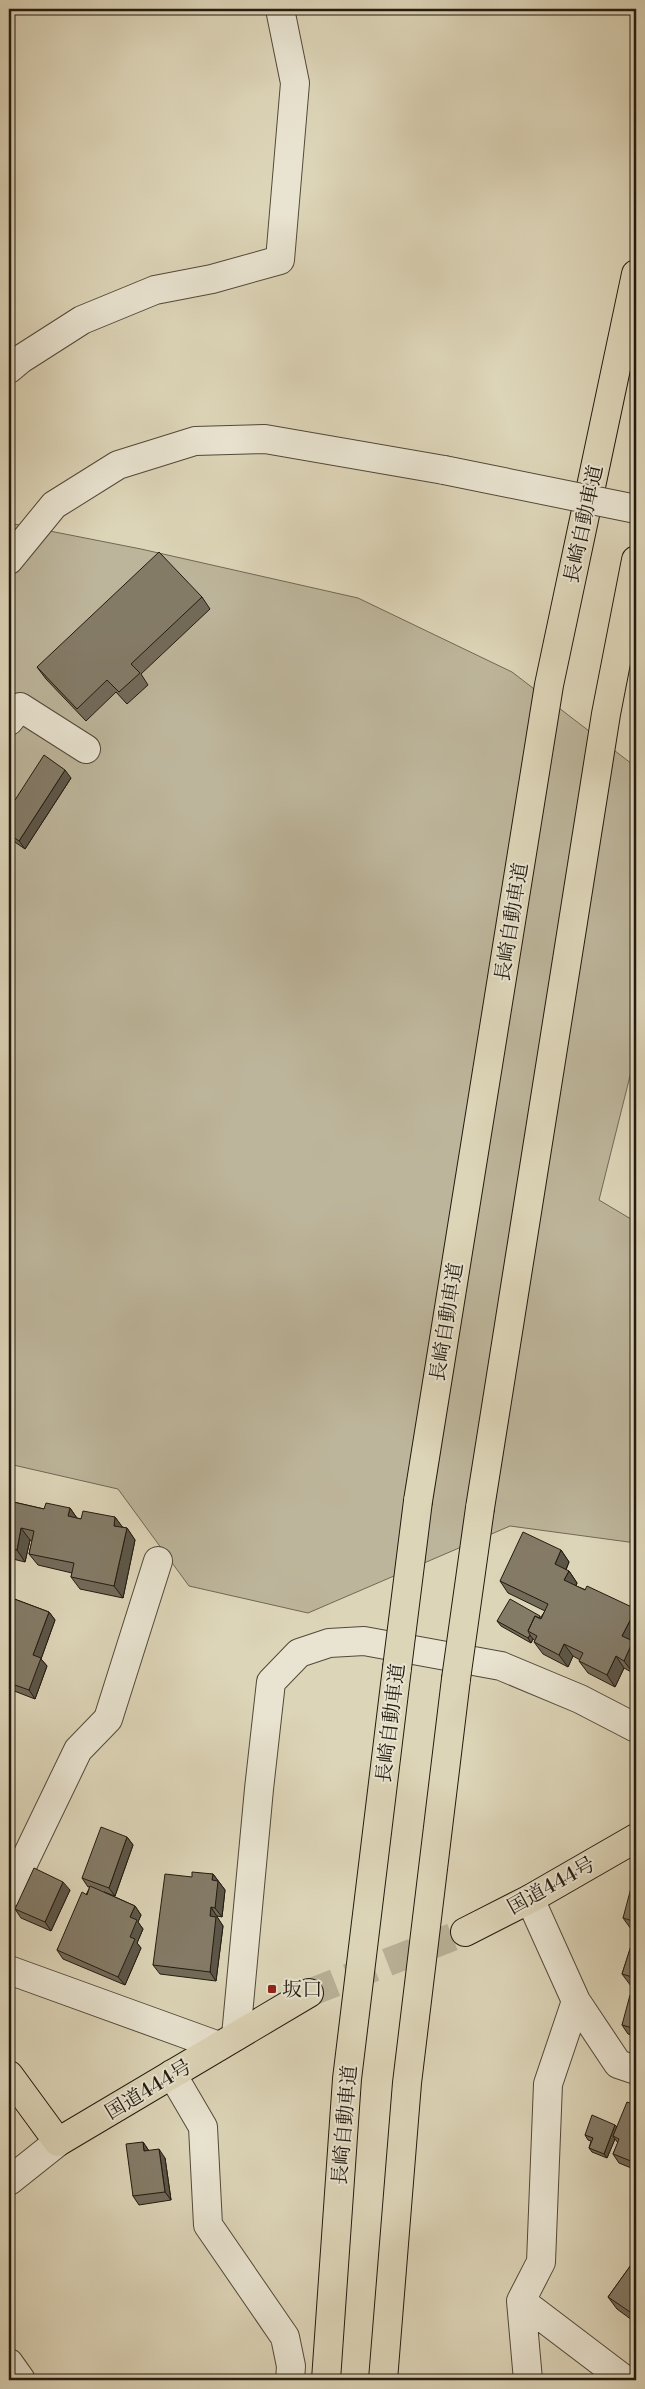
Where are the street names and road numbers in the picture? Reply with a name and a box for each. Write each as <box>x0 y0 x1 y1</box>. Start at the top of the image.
street label: 長崎自動車道 <box>560 463 609 586</box>
street label: 長崎自動車道 <box>491 861 534 983</box>
street label: 長崎自動車道 <box>426 1261 469 1383</box>
street label: 長崎自動車道 <box>372 1662 411 1784</box>
street label: 国道444号 <box>503 1852 600 1921</box>
street label: 国道444号 <box>101 2055 197 2126</box>
street label: 長崎自動車道 <box>328 2064 363 2186</box>

